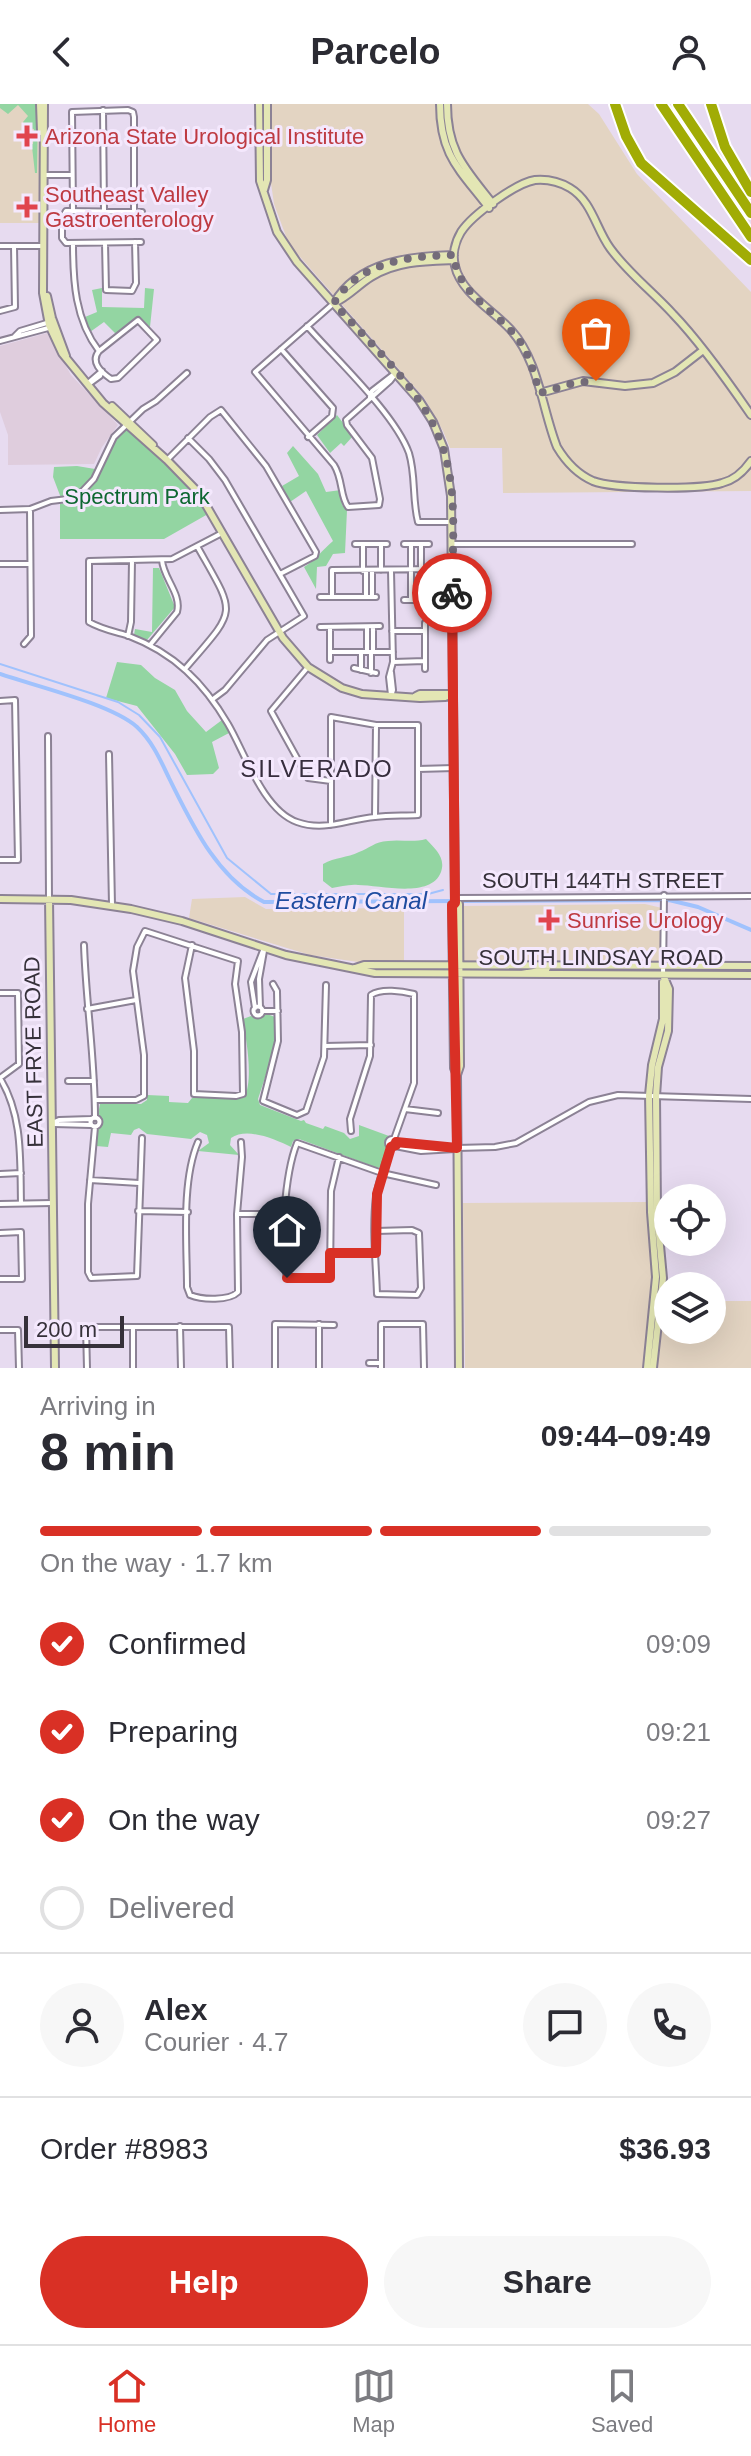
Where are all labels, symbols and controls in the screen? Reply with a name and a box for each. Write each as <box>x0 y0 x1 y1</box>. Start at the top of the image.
icon: back <box>40 30 84 74</box>
icon: person <box>667 30 711 74</box>
text: Parcelo <box>310 31 441 72</box>
place label: Arizona State Urological Institute <box>45 124 364 149</box>
marker: Arizona State Urological Institute <box>16 125 38 147</box>
place label: Southeast Valley Gastroenterology <box>45 182 214 232</box>
marker: Southeast Valley Gastroenterology <box>16 196 38 218</box>
pin <box>562 299 630 381</box>
icon: bag <box>574 311 618 355</box>
park label: Spectrum Park <box>64 484 211 509</box>
courier <box>412 553 492 633</box>
icon: bike <box>430 571 474 615</box>
district label: SILVERADO <box>240 755 394 782</box>
street label: SOUTH 144TH STREET <box>482 868 724 893</box>
water label: Eastern Canal <box>275 887 428 914</box>
place label: Sunrise Urology <box>567 908 724 933</box>
marker: Sunrise Urology <box>538 909 560 931</box>
street label: SOUTH LINDSAY ROAD <box>479 945 723 970</box>
street label: EAST FRYE ROAD <box>19 956 48 1148</box>
map controls <box>654 1184 726 1344</box>
button: locate <box>654 1184 726 1256</box>
pin <box>253 1196 321 1278</box>
icon: home <box>265 1208 309 1252</box>
button: layers <box>654 1272 726 1344</box>
scale bar <box>24 1312 124 1348</box>
text: 200 m <box>36 1317 97 1342</box>
text: Arriving in <box>40 1391 156 1421</box>
text: 09:44–09:49 <box>541 1419 711 1452</box>
text: 8 min <box>40 1423 176 1481</box>
text: On the way · 1.7 km <box>40 1548 273 1578</box>
icon: check <box>40 1622 84 1666</box>
text: Confirmed <box>108 1627 246 1660</box>
text: 09:09 <box>646 1629 711 1659</box>
icon: check <box>40 1710 84 1754</box>
text: Preparing <box>108 1715 238 1748</box>
text: 09:21 <box>646 1717 711 1747</box>
icon: check <box>40 1798 84 1842</box>
text: On the way <box>108 1803 260 1836</box>
text: 09:27 <box>646 1805 711 1835</box>
text: Delivered <box>108 1891 235 1924</box>
button: person <box>40 1983 124 2067</box>
button: chat <box>523 1983 607 2067</box>
button: phone <box>627 1983 711 2067</box>
text: Alex <box>144 1993 207 2026</box>
text: Courier · 4.7 <box>144 2027 289 2057</box>
text: Order #8983 <box>40 2132 208 2165</box>
text: $36.93 <box>619 2132 711 2165</box>
button: Help <box>40 2236 368 2328</box>
button: Share <box>384 2236 711 2328</box>
tab: Home <box>98 2364 156 2438</box>
tab: Map <box>352 2364 396 2438</box>
tab: Saved <box>591 2364 653 2438</box>

